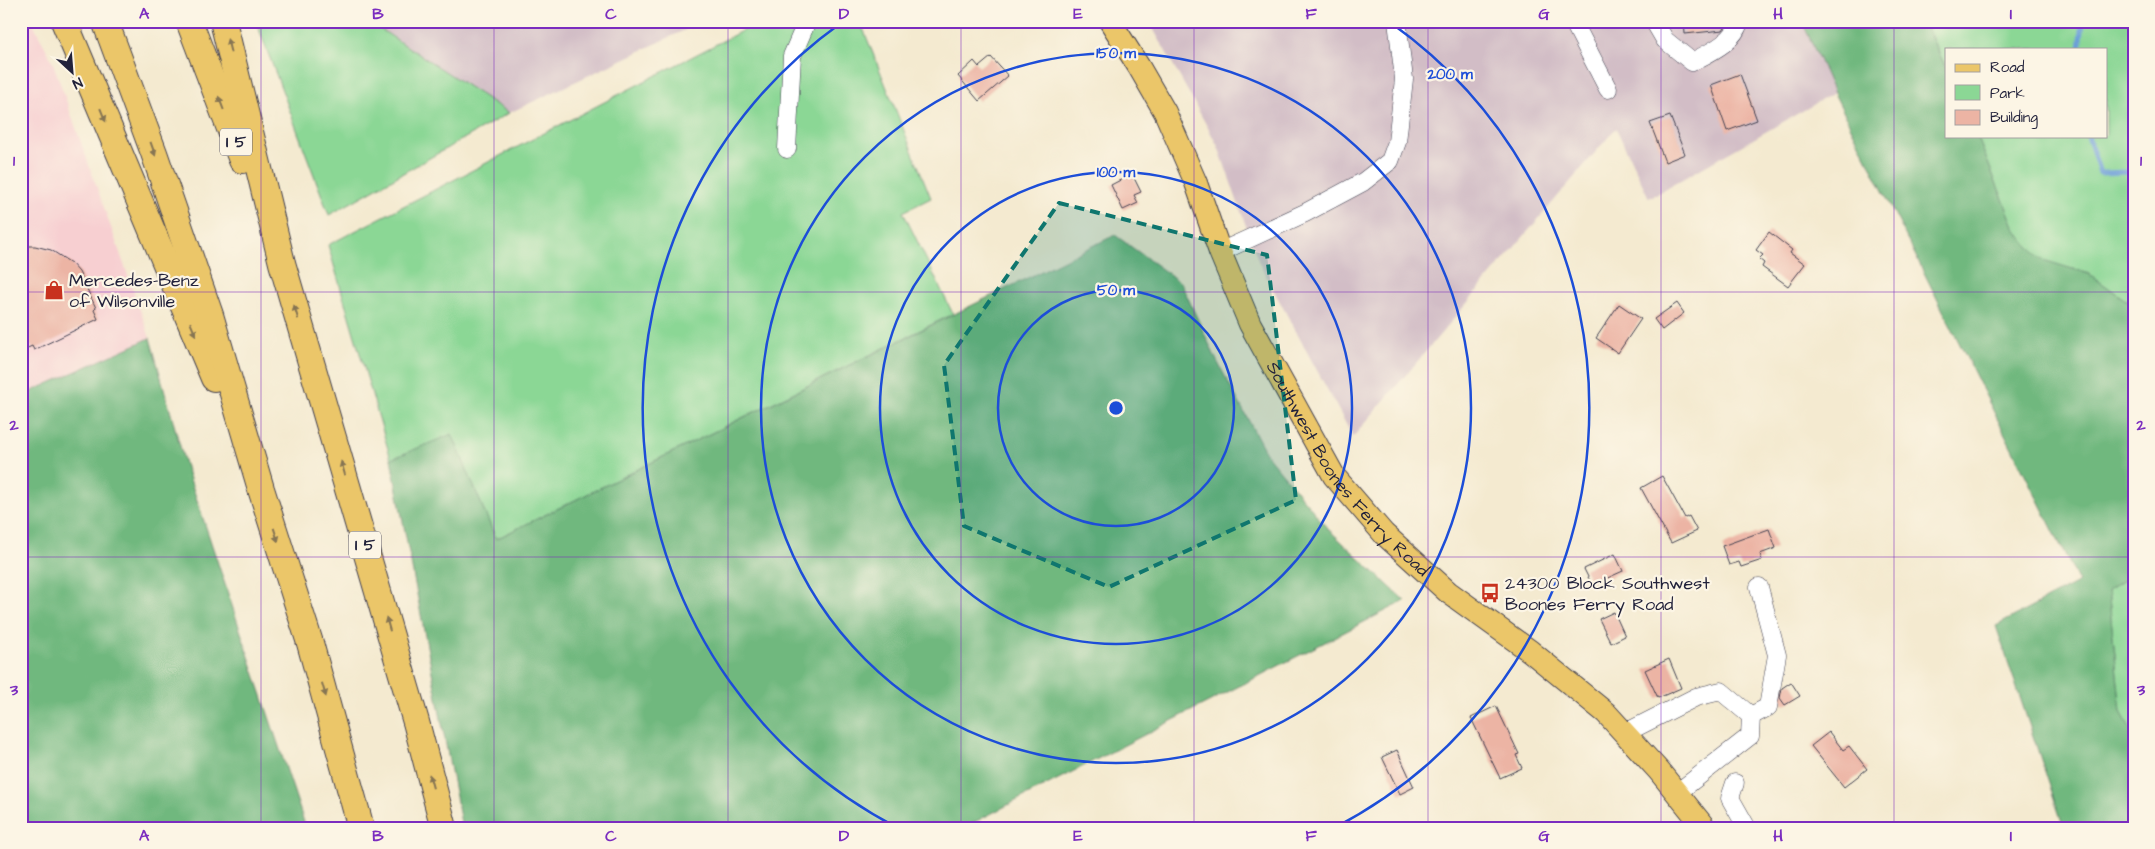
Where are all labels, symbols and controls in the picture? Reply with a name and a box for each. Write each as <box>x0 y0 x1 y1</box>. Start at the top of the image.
text: A <box>139 3 150 25</box>
text: B <box>372 3 384 25</box>
text: C <box>605 3 617 25</box>
text: D <box>839 3 850 25</box>
text: E <box>1073 3 1083 25</box>
text: F <box>1305 3 1317 25</box>
text: G <box>1538 3 1550 25</box>
text: H <box>1773 3 1783 25</box>
text: I <box>2010 3 2012 25</box>
one-way arrow <box>225 38 233 53</box>
text: 150 m <box>1096 43 1136 64</box>
north arrow <box>48 48 98 98</box>
legend <box>1945 48 2108 138</box>
text: Road <box>1990 57 2025 78</box>
text: 200 m <box>1426 64 1473 85</box>
text: N <box>69 72 86 94</box>
text: Park <box>1990 83 2025 104</box>
one-way arrow <box>217 95 225 110</box>
text: Building <box>1990 107 2038 129</box>
one-way arrow <box>100 108 108 122</box>
road number: I 5 <box>220 128 252 156</box>
one-way arrow <box>149 142 157 157</box>
text: 1 <box>13 150 16 172</box>
text: 1 <box>2140 150 2143 172</box>
text: 100 m <box>1097 162 1136 183</box>
place label: Mercedes-Benz of Wilsonville <box>69 268 199 314</box>
shop icon: Mercedes-Benz of Wilsonville <box>43 279 65 301</box>
text: 50 m <box>1097 280 1135 301</box>
one-way arrow <box>292 305 300 320</box>
one-way arrow <box>189 322 197 336</box>
street label: Southwest Boones Ferry Road <box>1261 357 1435 582</box>
centre of rings <box>1107 399 1125 417</box>
text: 2 <box>8 414 19 436</box>
text: 2 <box>2135 414 2146 436</box>
one-way arrow <box>338 460 346 475</box>
one-way arrow <box>272 528 280 543</box>
road number: I 5 <box>349 532 381 558</box>
place label: 24300 Block Southwest Boones Ferry Road <box>1505 571 1710 618</box>
bus stop icon: 24300 Block Southwest Boones Ferry Road <box>1479 582 1501 604</box>
one-way arrow <box>383 616 391 631</box>
text: 3 <box>9 679 19 701</box>
text: 3 <box>2136 679 2146 701</box>
one-way arrow <box>320 683 328 698</box>
one-way arrow <box>427 773 435 788</box>
text: A <box>139 825 150 847</box>
text: B <box>372 825 384 847</box>
text: C <box>605 825 617 847</box>
text: D <box>839 825 850 847</box>
text: E <box>1073 825 1083 847</box>
text: F <box>1305 825 1317 847</box>
text: G <box>1538 825 1550 847</box>
text: H <box>1773 825 1783 847</box>
text: I <box>2010 825 2012 847</box>

